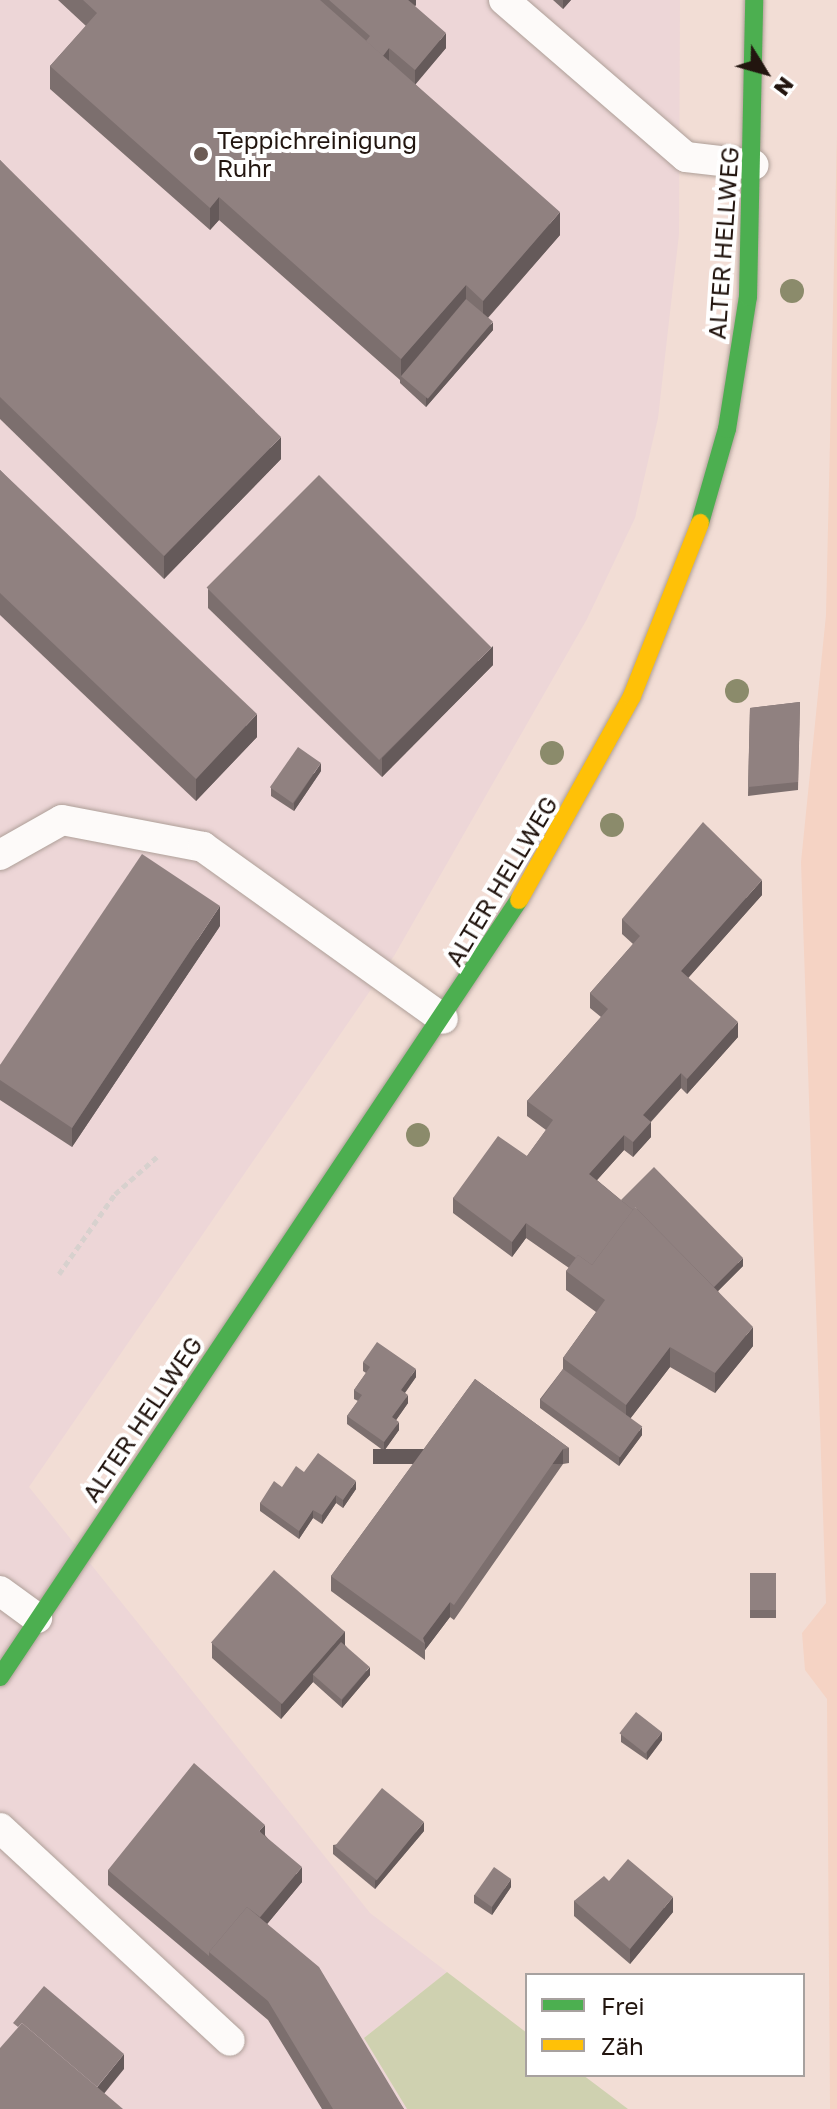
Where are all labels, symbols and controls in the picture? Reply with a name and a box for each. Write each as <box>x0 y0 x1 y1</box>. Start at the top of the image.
north arrow <box>725 32 805 112</box>
text: N <box>769 72 800 102</box>
place label: Teppichreinigung Ruhr <box>217 126 417 182</box>
marker: Teppichreinigung Ruhr <box>192 145 210 163</box>
street label: ALTER HELLWEG <box>702 146 744 340</box>
street label: ALTER HELLWEG <box>439 791 563 971</box>
street label: ALTER HELLWEG <box>76 1331 208 1507</box>
legend <box>525 1973 805 2077</box>
text: Frei <box>601 1991 645 2020</box>
text: Zäh <box>601 2031 644 2060</box>

